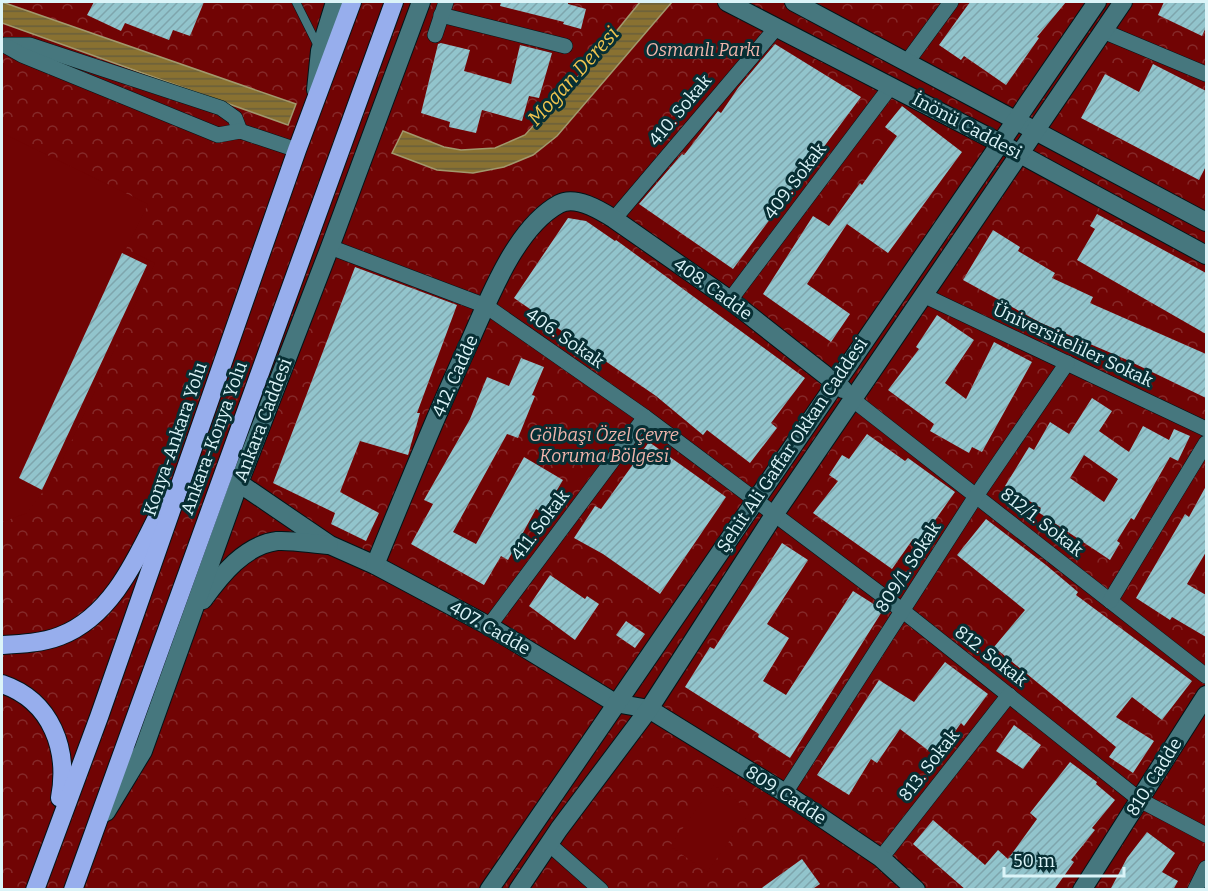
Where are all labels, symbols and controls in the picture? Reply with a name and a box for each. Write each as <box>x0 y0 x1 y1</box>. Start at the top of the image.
water label: Mogan Deresi <box>522 21 624 130</box>
park label: Osmanlı Parkı <box>646 39 760 61</box>
street label: 410. Sokak <box>644 69 717 150</box>
street label: İnönü Caddesi <box>909 88 1025 164</box>
street label: 409. Sokak <box>759 138 831 223</box>
street label: 408. Cadde <box>669 253 757 325</box>
street label: Üniversiteliler Sokak <box>989 298 1157 392</box>
street label: 406. Sokak <box>522 303 609 373</box>
street label: 412. Cadde <box>427 332 483 420</box>
street label: Şehit Ali Gaffar Okkan Caddesi <box>712 334 872 556</box>
street label: Ankara Caddesi <box>229 355 297 485</box>
street label: Ankara-Konya Yolu <box>176 358 252 518</box>
street label: Konya-Ankara Yolu <box>138 359 212 519</box>
park label: Gölbaşı Özel Çevre Koruma Bölgesi <box>529 424 679 467</box>
street label: 812/1. Sokak <box>996 483 1088 562</box>
street label: 411. Sokak <box>506 485 574 565</box>
street label: 809/1. Sokak <box>870 517 946 617</box>
street label: 407. Cadde <box>446 596 534 660</box>
street label: 812. Sokak <box>950 621 1032 692</box>
street label: 813. Sokak <box>894 724 965 806</box>
street label: 810. Cadde <box>1121 734 1187 820</box>
street label: 809. Cadde <box>742 761 830 829</box>
scale bar <box>1004 840 1124 878</box>
text: 50 m <box>1013 850 1055 872</box>

